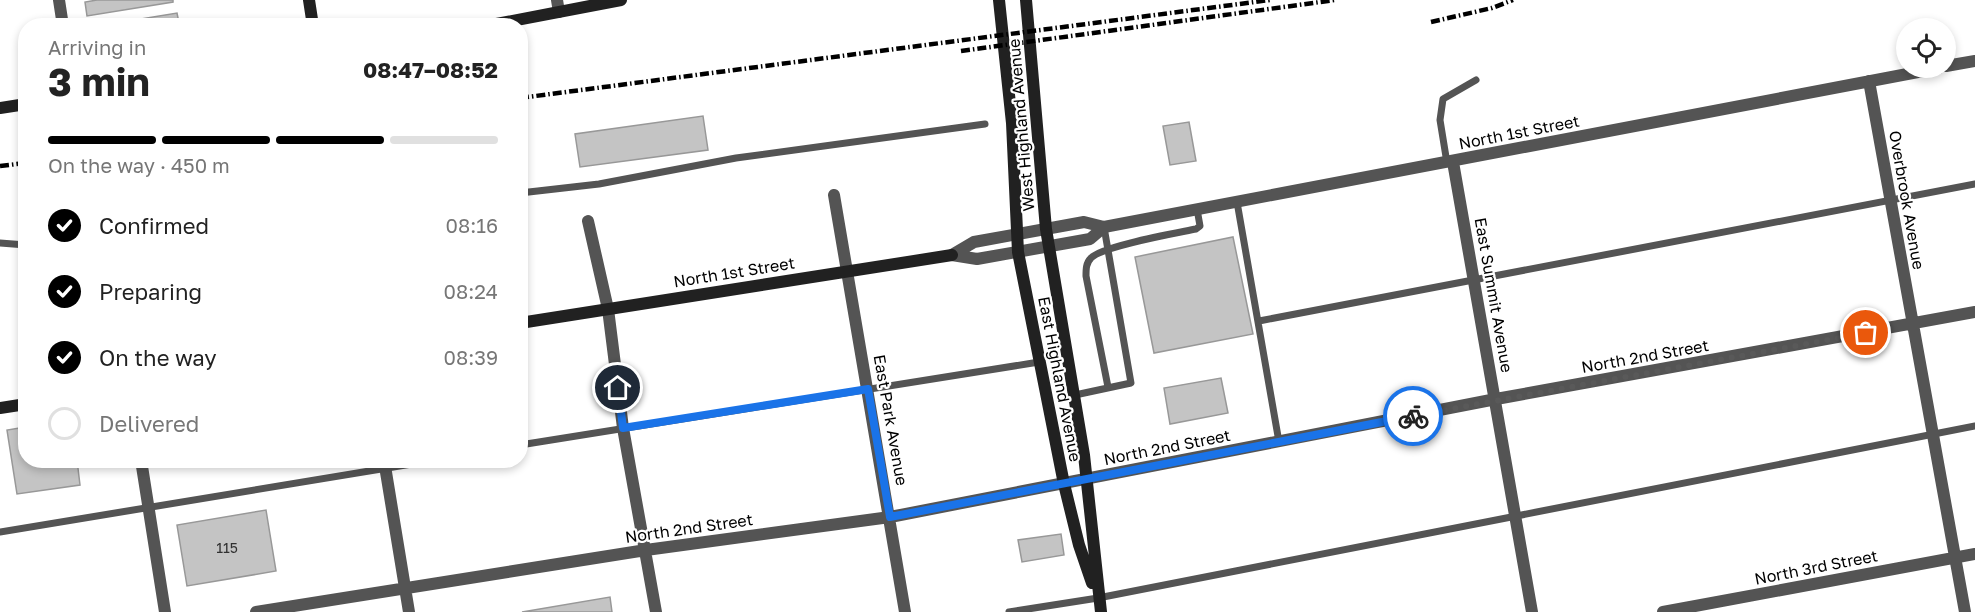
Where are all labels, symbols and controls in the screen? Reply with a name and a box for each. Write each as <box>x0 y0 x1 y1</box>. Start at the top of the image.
map controls <box>1896 18 1956 78</box>
button: locate <box>1896 18 1956 78</box>
text: Arriving in <box>48 35 146 59</box>
street label: West Highland Avenue <box>1003 38 1039 212</box>
text: 08:47–08:52 <box>363 56 498 83</box>
text: 3 min <box>48 58 150 105</box>
street label: North 1st Street <box>1457 110 1581 154</box>
street label: Overbrook Avenue <box>1885 129 1929 271</box>
text: On the way · 450 m <box>48 153 230 177</box>
icon: check <box>48 209 81 242</box>
text: Confirmed <box>99 212 209 239</box>
text: 08:16 <box>446 213 498 237</box>
street label: East Summit Avenue <box>1471 216 1517 374</box>
street label: North 1st Street <box>672 253 796 291</box>
icon: check <box>48 275 81 308</box>
text: Preparing <box>99 278 202 305</box>
text: 08:24 <box>444 279 498 303</box>
street label: East Highland Avenue <box>1034 295 1086 463</box>
pin <box>1840 307 1891 358</box>
icon: bag <box>1849 316 1882 349</box>
street label: North 2nd Street <box>1580 335 1710 377</box>
icon: check <box>48 341 81 374</box>
text: On the way <box>99 344 217 371</box>
text: 08:39 <box>444 345 498 369</box>
street label: East Park Avenue <box>870 353 912 487</box>
pin <box>592 362 643 413</box>
icon: home <box>601 371 634 404</box>
courier <box>1383 386 1443 446</box>
icon: bike <box>1397 400 1430 433</box>
text: Delivered <box>99 410 199 437</box>
street label: North 2nd Street <box>1102 425 1232 469</box>
street label: North 2nd Street <box>624 509 754 547</box>
house number: 115 <box>216 539 238 556</box>
street label: North 3rd Street <box>1753 545 1879 589</box>

